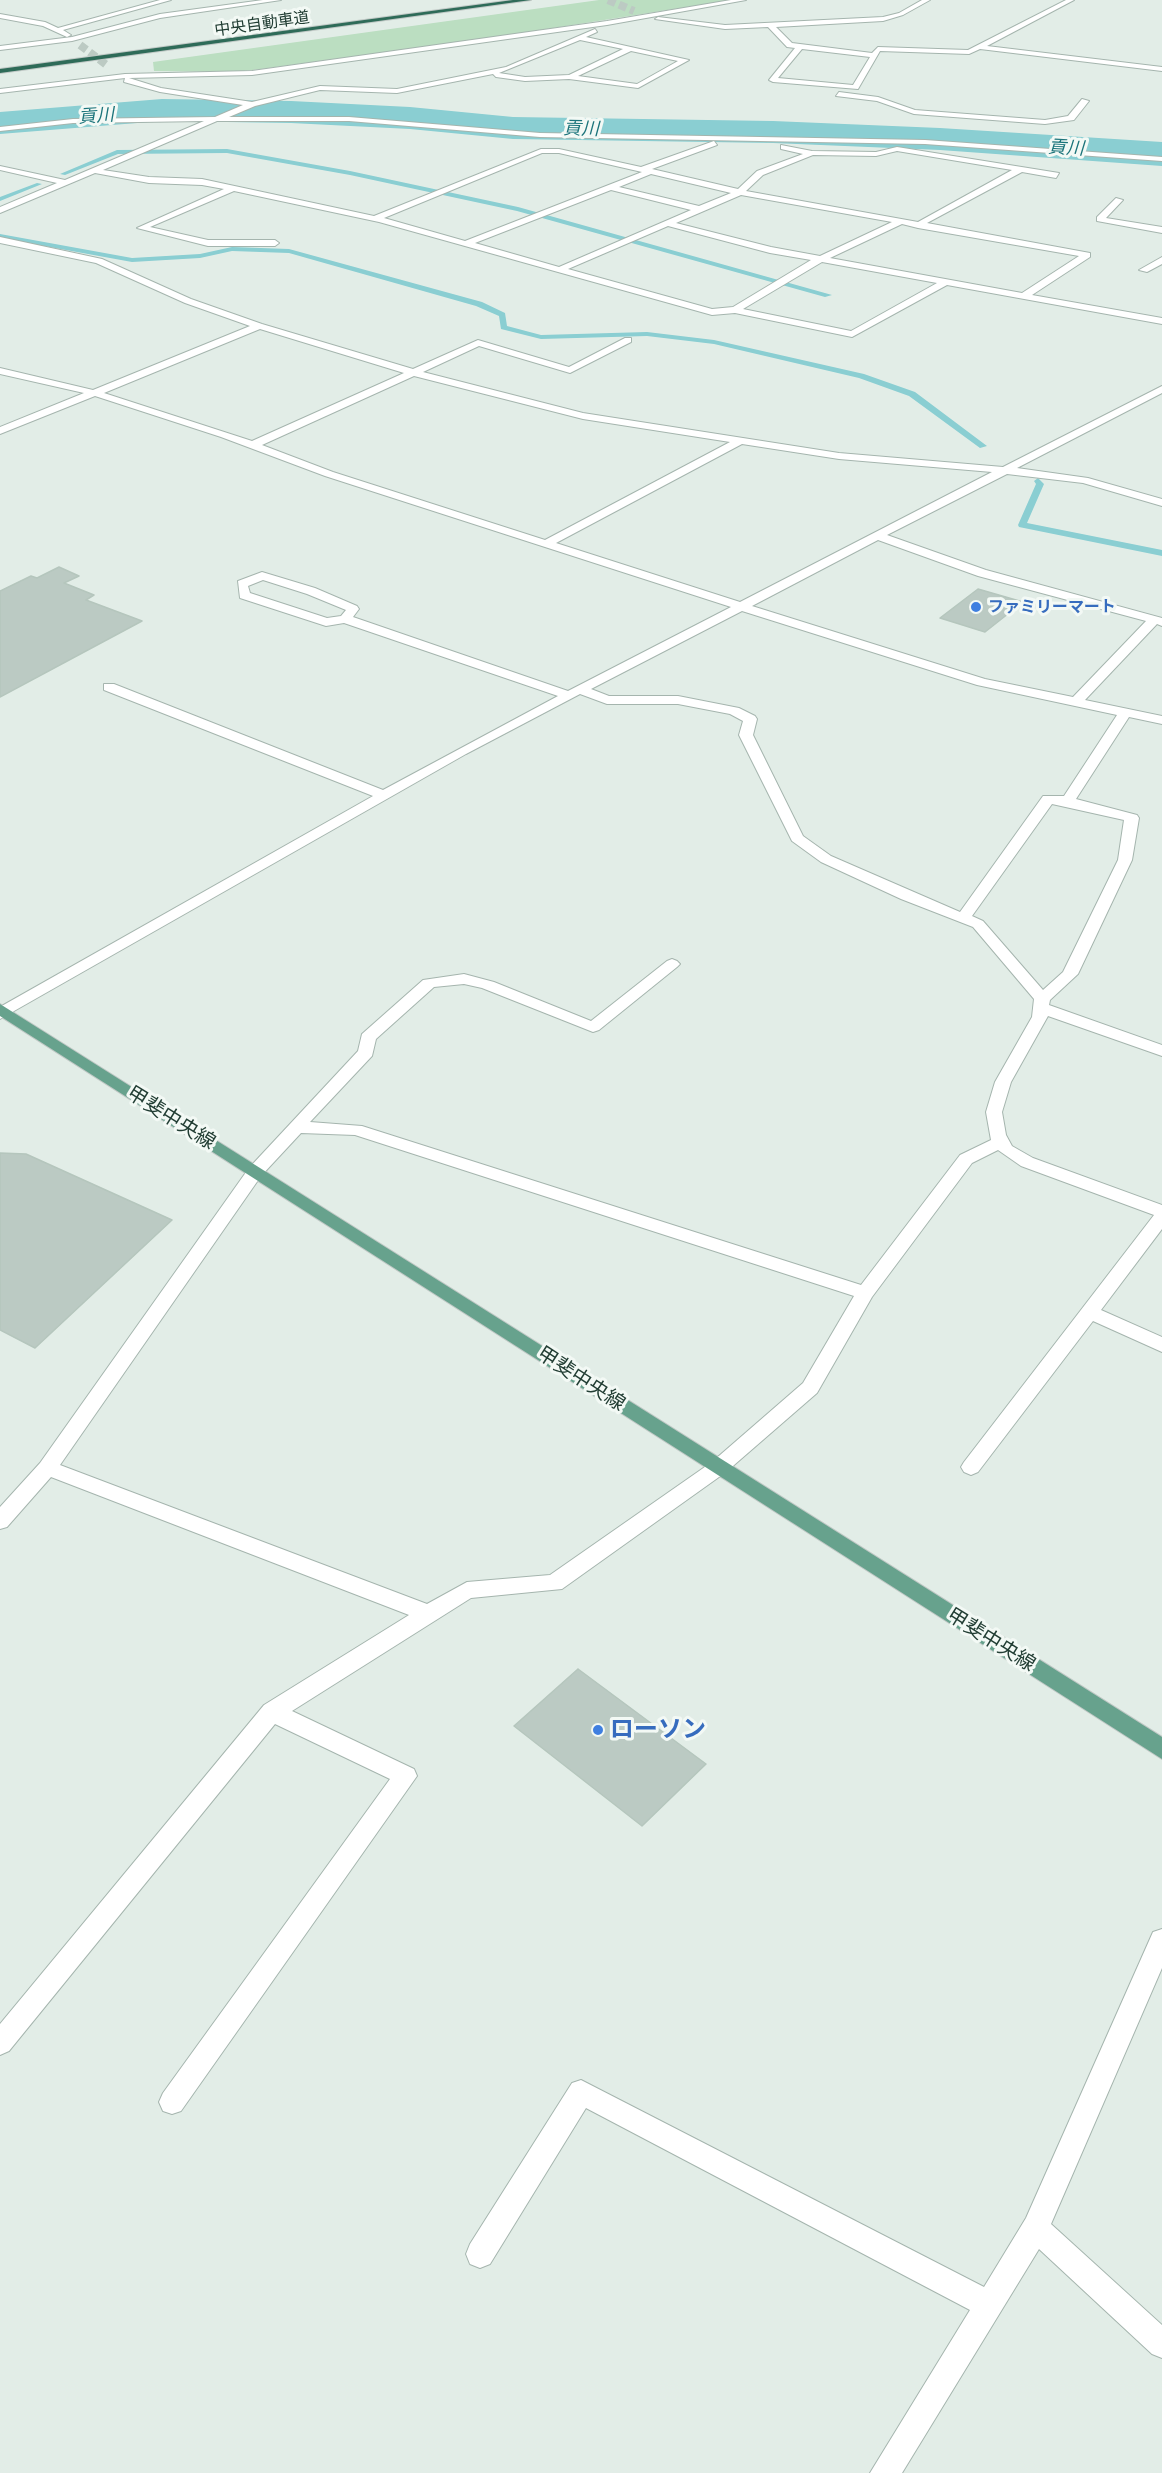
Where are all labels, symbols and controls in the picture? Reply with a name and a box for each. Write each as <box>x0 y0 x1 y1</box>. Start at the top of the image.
street label: 中央自動車道 <box>213 8 311 40</box>
water label: 貢川 <box>77 104 115 128</box>
water label: 貢川 <box>563 118 599 140</box>
water label: 貢川 <box>1047 136 1085 160</box>
place label: ファミリーマート <box>988 597 1116 617</box>
marker: ファミリーマート <box>969 600 983 614</box>
street label: 甲斐中央線 <box>122 1081 220 1155</box>
street label: 甲斐中央線 <box>533 1342 629 1416</box>
street label: 甲斐中央線 <box>942 1603 1040 1677</box>
place label: ローソン <box>610 1716 706 1744</box>
marker: ローソン <box>591 1723 605 1737</box>

